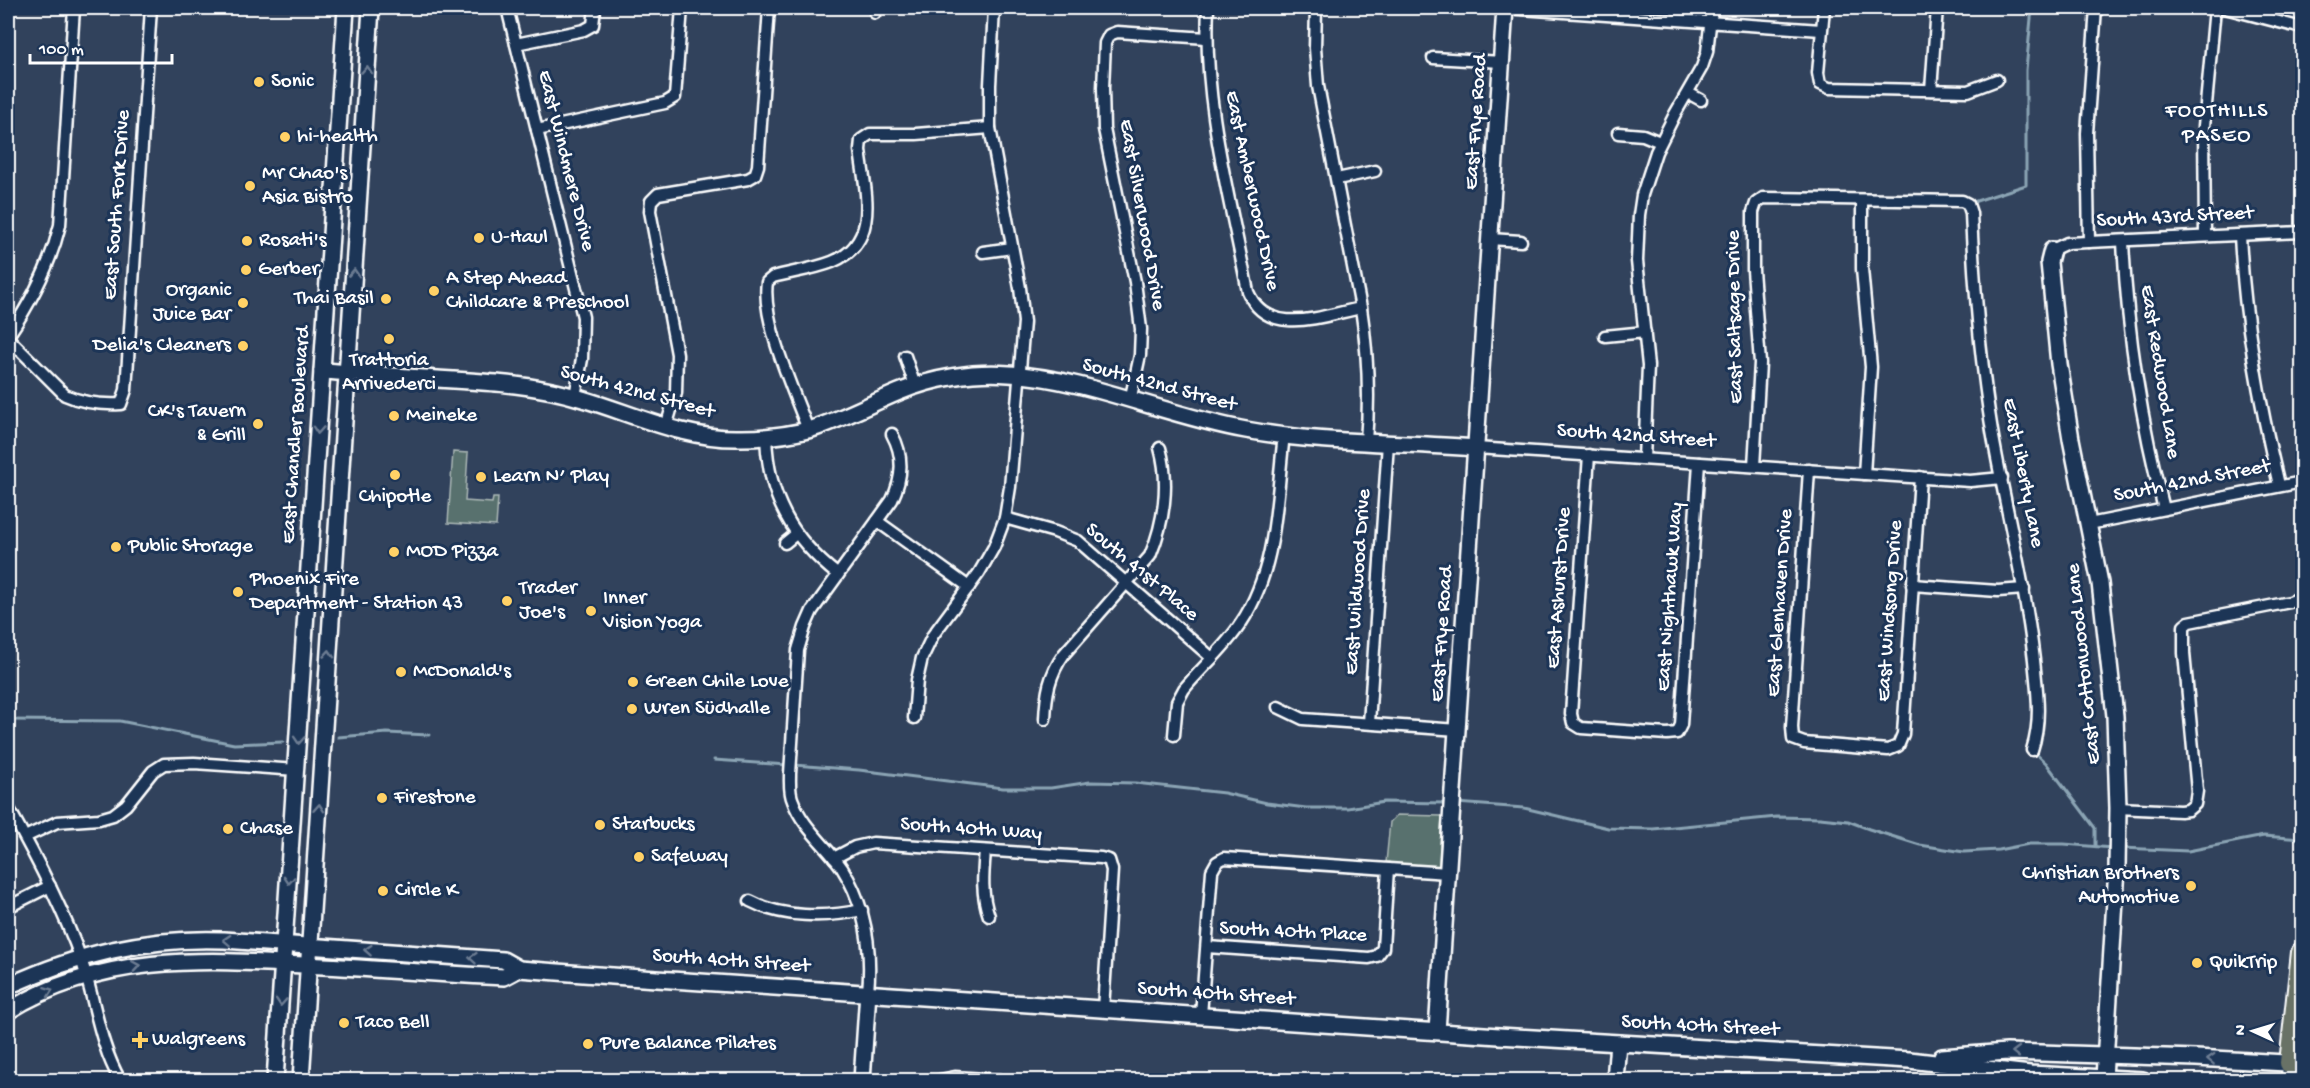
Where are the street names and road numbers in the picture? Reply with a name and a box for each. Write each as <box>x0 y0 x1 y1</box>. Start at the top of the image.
street label: East Frye Road <box>1460 51 1494 191</box>
street label: East Windmere Drive <box>530 68 600 255</box>
street label: East Amberwood Drive <box>1218 89 1285 294</box>
street label: East South Fork Drive <box>99 108 137 301</box>
street label: East Silverwood Drive <box>1112 118 1170 314</box>
street label: South 43rd Street <box>2096 201 2256 235</box>
street label: East Saltsage Drive <box>1722 229 1750 404</box>
street label: East Redwood Lane <box>2133 283 2185 462</box>
street label: East Chandler Boulevard <box>277 324 317 545</box>
street label: South 42nd Street <box>1079 353 1241 419</box>
street label: South 42nd Street <box>557 360 719 426</box>
street label: East Liberty Lane <box>1995 396 2049 551</box>
street label: South 42nd Street <box>1556 419 1718 455</box>
street label: South 42nd Street <box>2112 454 2275 509</box>
street label: East Wildwood Drive <box>1340 487 1378 676</box>
street label: East Nighthawk Way <box>1652 502 1690 692</box>
street label: East Ashurst Drive <box>1542 505 1578 670</box>
street label: East Glenhaven Drive <box>1762 507 1800 698</box>
street label: South 41st Place <box>1079 518 1204 629</box>
street label: East Windsong Drive <box>1872 518 1910 703</box>
street label: East Cottonwood Lane <box>2062 561 2108 766</box>
street label: East Frye Road <box>1426 563 1460 703</box>
street label: South 40th Way <box>899 813 1043 847</box>
street label: South 40th Place <box>1219 917 1369 949</box>
street label: South 40th Street <box>651 944 813 980</box>
street label: South 40th Street <box>1136 977 1298 1013</box>
street label: South 40th Street <box>1620 1010 1782 1044</box>

